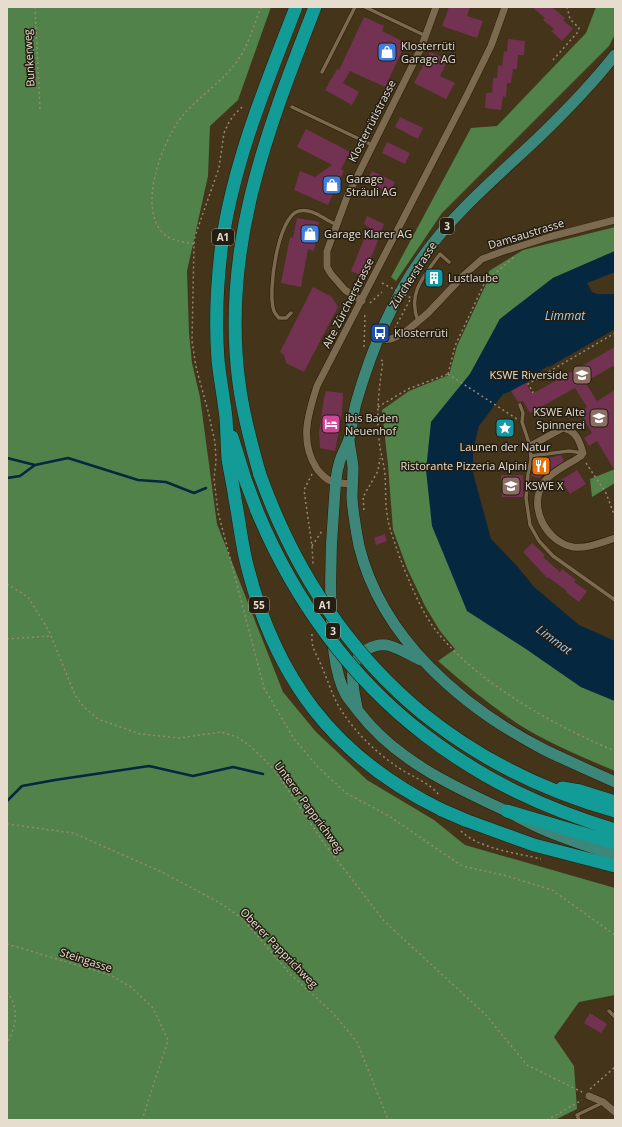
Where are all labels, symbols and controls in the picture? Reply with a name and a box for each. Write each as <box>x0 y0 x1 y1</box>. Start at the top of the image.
street label: Bunkerweg <box>19 29 38 87</box>
place label: Klosterrüti Garage AG <box>401 38 456 66</box>
shop icon: Klosterrüti Garage AG <box>376 41 398 63</box>
street label: Klosterrütistrasse <box>344 77 399 164</box>
place label: Garage Sträuli AG <box>346 171 397 199</box>
shop icon: Garage Sträuli AG <box>321 174 343 196</box>
street label: Damsaustrasse <box>486 215 566 252</box>
road number: 3 <box>440 218 454 234</box>
shop icon: Garage Klarer AG <box>299 223 321 245</box>
place label: Garage Klarer AG <box>324 226 412 241</box>
road number: A1 <box>212 229 234 245</box>
street label: Zürcherstrasse <box>385 238 440 311</box>
street label: Alte Zürcherstrasse <box>318 255 377 350</box>
building icon: Lustlaube <box>423 267 445 289</box>
place label: Lustlaube <box>448 270 498 285</box>
water label: Limmat <box>545 307 586 324</box>
bus stop icon: Klosterrüti <box>369 322 391 344</box>
place label: Klosterrüti <box>394 325 448 340</box>
school or university icon: KSWE Riverside <box>571 364 593 386</box>
place label: KSWE Riverside <box>489 367 568 382</box>
place label: KSWE Alte Spinnerei <box>533 404 585 432</box>
school or university icon: KSWE Alte Spinnerei <box>588 407 610 429</box>
place label: ibis Baden Neuenhof <box>345 410 398 438</box>
hotel icon: ibis Baden Neuenhof <box>320 413 342 435</box>
place icon: Launen der Natur <box>494 417 516 439</box>
place label: Launen der Natur <box>460 439 551 454</box>
restaurant icon: Ristorante Pizzeria Alpini <box>530 455 552 477</box>
place label: Ristorante Pizzeria Alpini <box>400 458 527 473</box>
school or university icon: KSWE X <box>500 475 522 497</box>
place label: KSWE X <box>525 478 564 493</box>
road number: 55 <box>249 597 269 613</box>
road number: A1 <box>314 597 336 613</box>
water label: Limmat <box>533 621 576 659</box>
road number: 3 <box>326 623 340 639</box>
street label: Unterer Papprichweg <box>271 758 348 855</box>
street label: Oberer Papprichweg <box>237 904 321 991</box>
street label: Steingasse <box>58 944 114 975</box>

